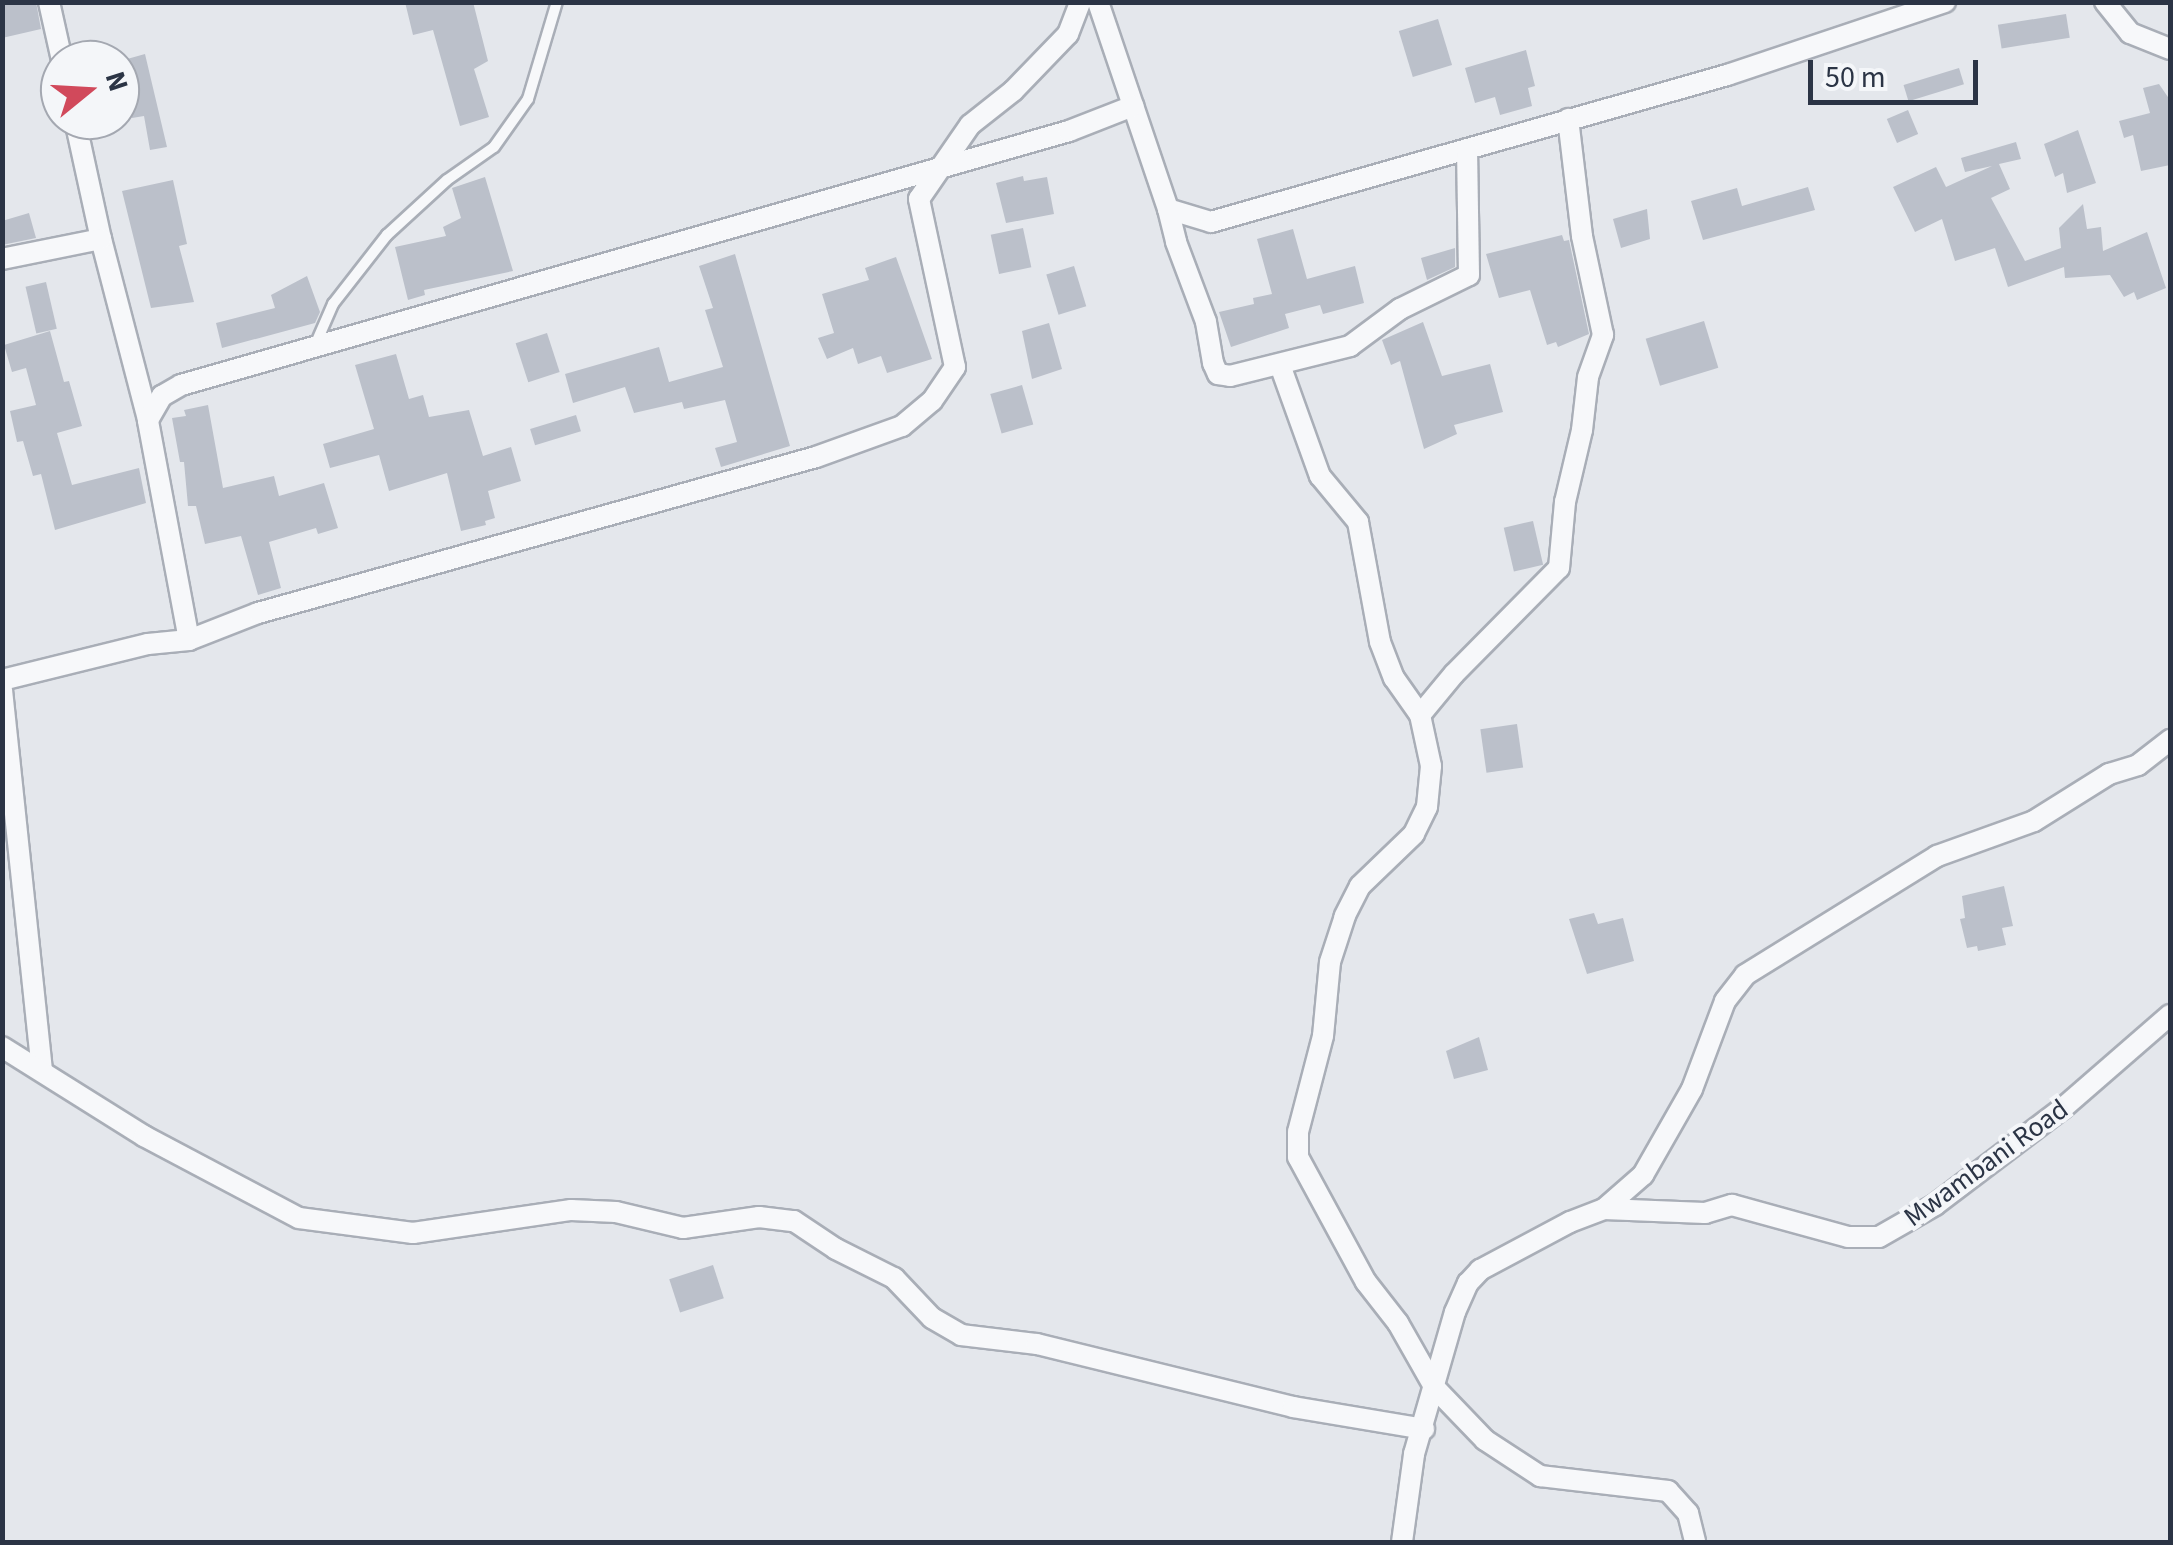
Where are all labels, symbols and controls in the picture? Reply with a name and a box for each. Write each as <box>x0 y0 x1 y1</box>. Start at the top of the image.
north arrow <box>40 40 140 140</box>
scale bar <box>1813 40 1983 102</box>
text: 50 m <box>1825 56 1886 99</box>
text: N <box>95 66 139 96</box>
street label: Mwambani Road <box>1897 1092 2075 1234</box>

